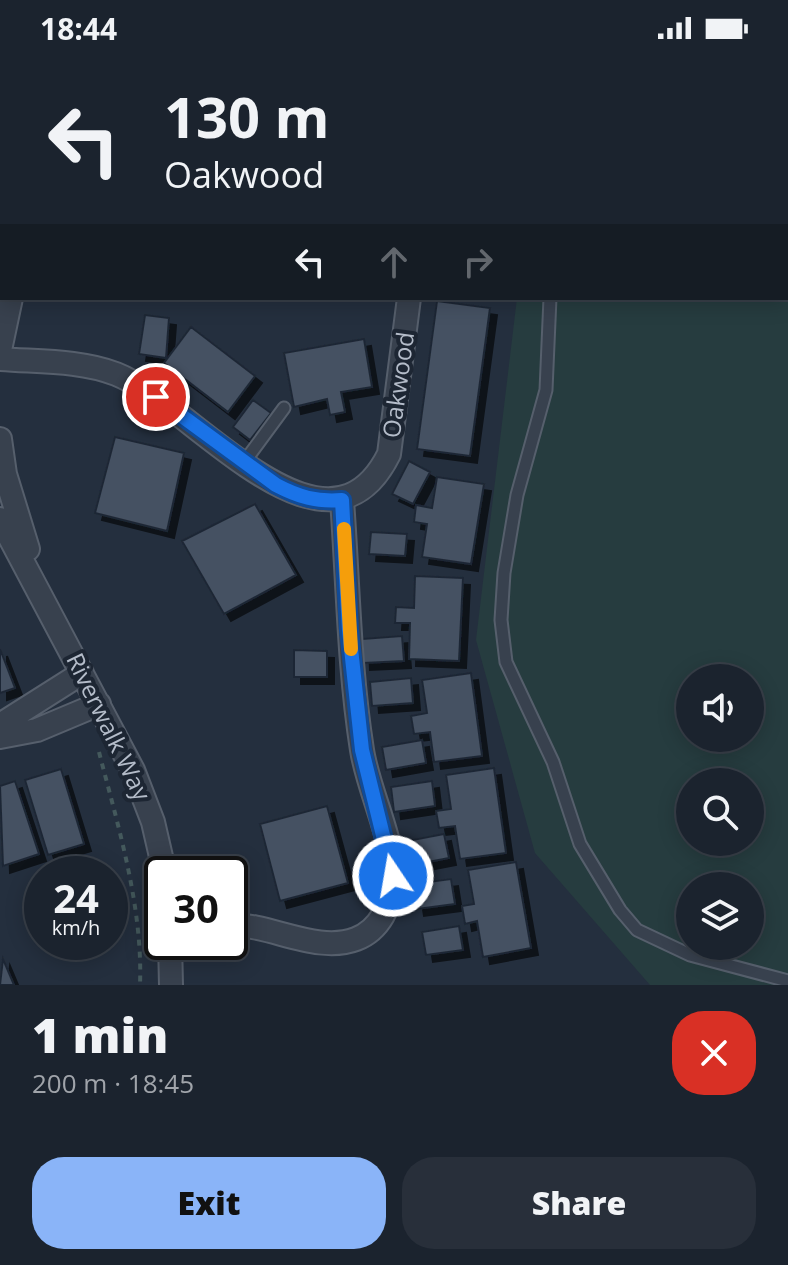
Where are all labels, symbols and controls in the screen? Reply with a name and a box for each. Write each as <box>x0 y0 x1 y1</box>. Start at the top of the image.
text: 18:44 <box>40 8 117 49</box>
text: 130 m <box>164 78 330 154</box>
icon: left <box>32 88 136 192</box>
text: Oakwood <box>164 150 324 199</box>
icon: left <box>288 240 332 284</box>
icon: ahead <box>372 240 416 284</box>
icon: right <box>456 240 500 284</box>
street label: Oakwood <box>374 330 421 440</box>
pin <box>122 363 190 431</box>
icon: arrive <box>134 375 178 419</box>
street label: Riverwalk Way <box>59 647 160 807</box>
map controls <box>676 664 764 960</box>
button: sound <box>676 664 764 752</box>
button: search <box>676 768 764 856</box>
position arrow <box>351 834 435 918</box>
speed limit sign: 30 <box>144 856 248 960</box>
text: 24 <box>53 870 99 925</box>
button: layers <box>676 872 764 960</box>
text: km/h <box>52 914 100 941</box>
text: 1 min <box>32 1002 168 1067</box>
button: close <box>672 1011 756 1095</box>
text: 200 m · 18:45 <box>32 1065 194 1101</box>
button: Exit <box>32 1157 386 1249</box>
button: Share <box>402 1157 756 1249</box>

